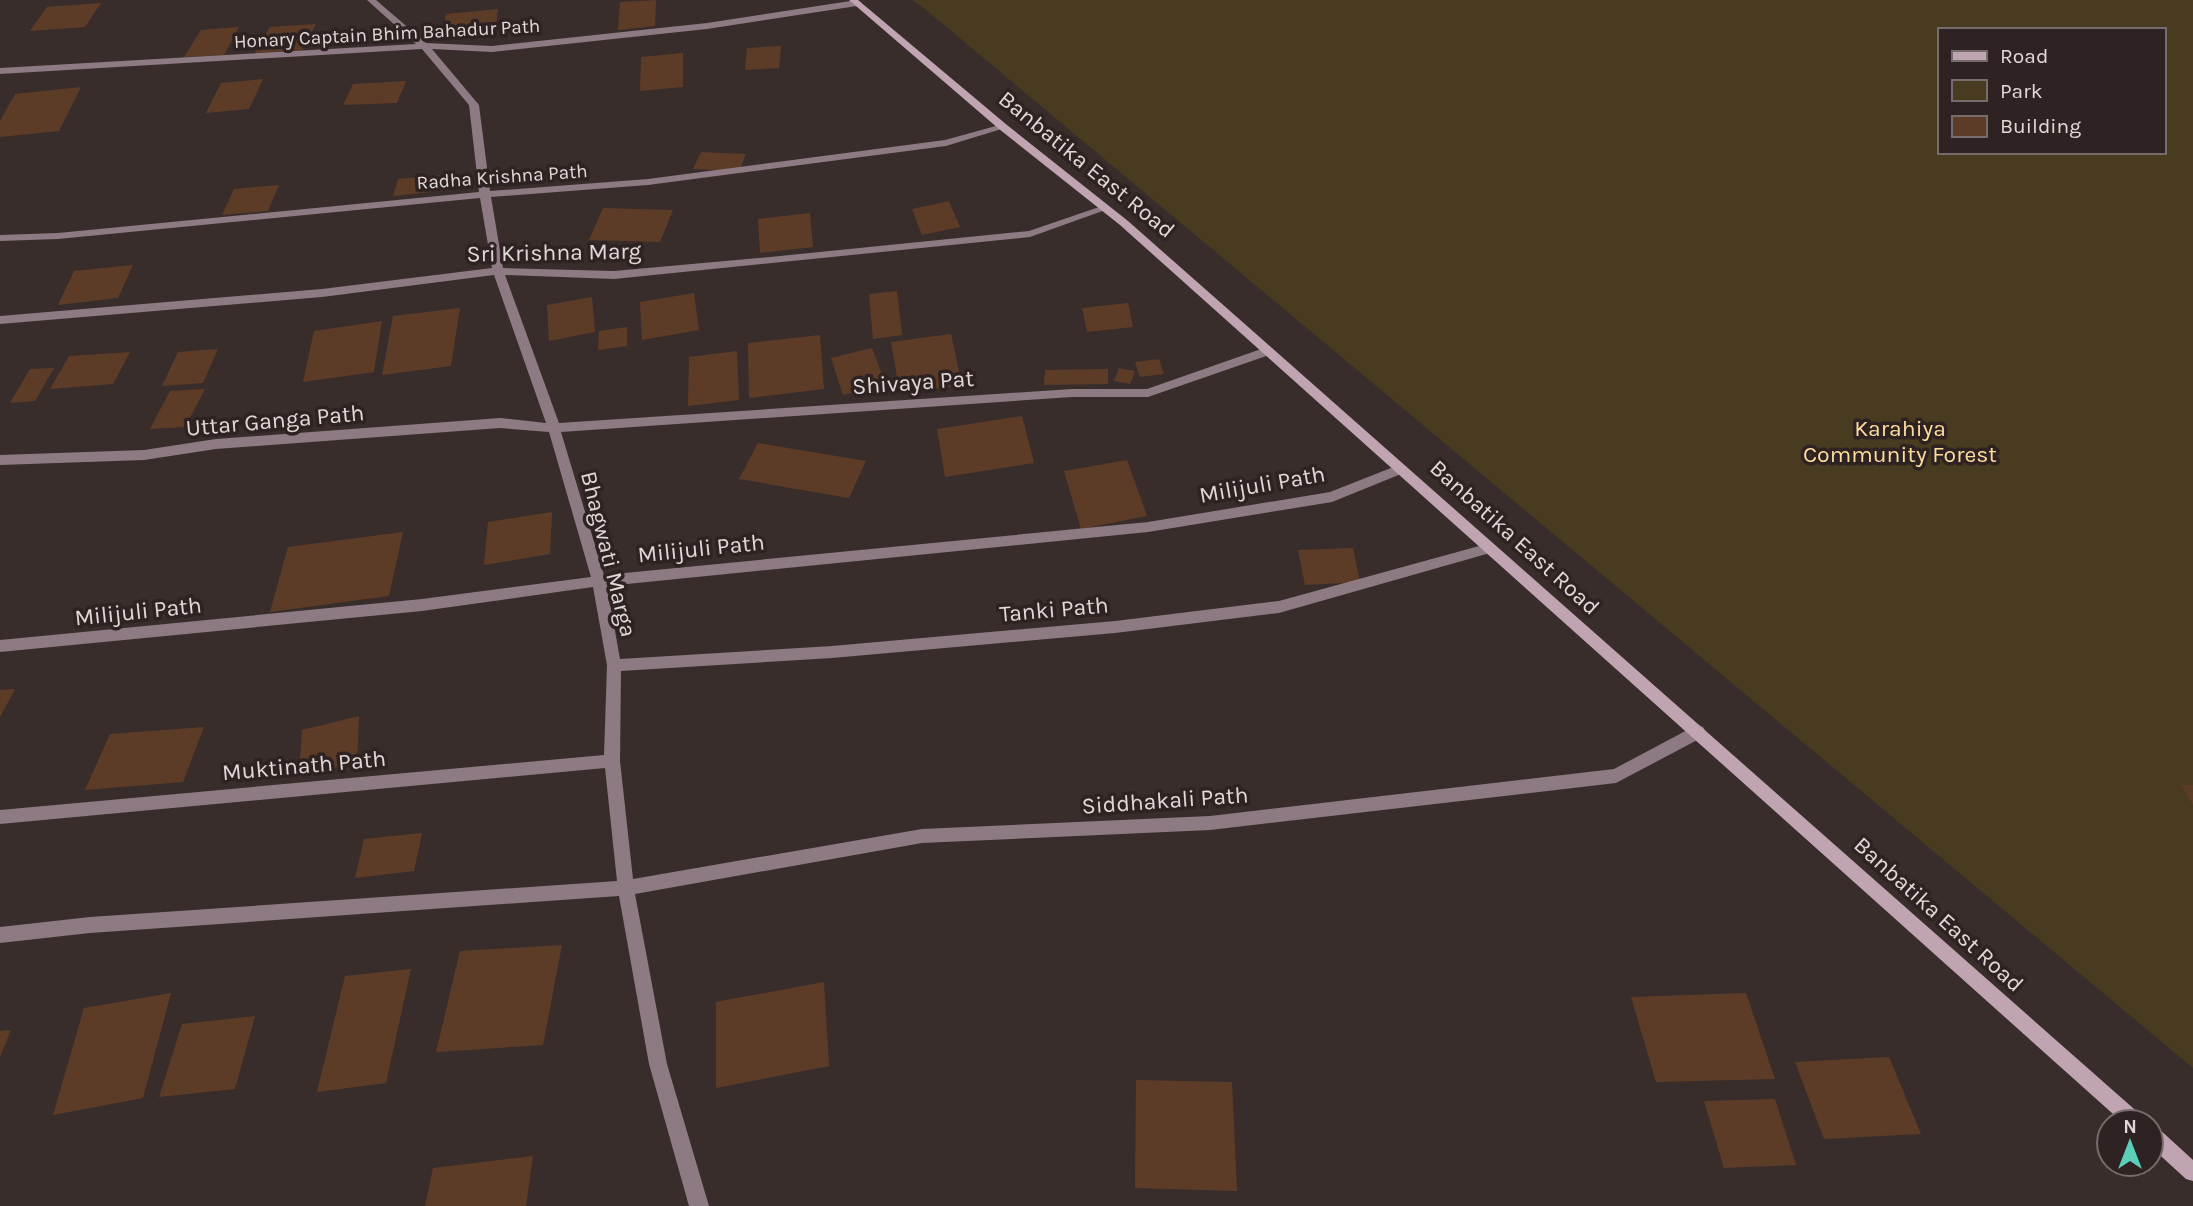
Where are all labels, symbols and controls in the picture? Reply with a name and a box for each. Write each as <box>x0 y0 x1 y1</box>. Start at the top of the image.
street label: Honary Captain Bhim Bahadur Path <box>233 15 541 53</box>
legend <box>1938 28 2165 154</box>
text: Road <box>2000 44 2048 68</box>
text: Park <box>2000 79 2043 103</box>
street label: Banbatika East Road <box>993 85 1180 244</box>
text: Building <box>2000 114 2081 138</box>
street label: Radha Krishna Path <box>416 160 588 194</box>
street label: Sri Krishna Marg <box>466 237 642 268</box>
street label: Shivaya Pat <box>851 365 975 400</box>
street label: Uttar Ganga Path <box>185 399 365 442</box>
park label: Karahiya Community Forest <box>1803 415 1997 468</box>
street label: Banbatika East Road <box>1424 454 1605 620</box>
street label: Milijuli Path <box>1197 460 1327 509</box>
street label: Bhagwati Marga <box>575 468 642 640</box>
street label: Milijuli Path <box>636 528 766 569</box>
street label: Milijuli Path <box>73 591 203 632</box>
street label: Tanki Path <box>998 591 1110 628</box>
street label: Muktinath Path <box>221 745 387 786</box>
street label: Siddhakali Path <box>1081 781 1249 820</box>
street label: Banbatika East Road <box>1848 831 2029 997</box>
north arrow <box>2095 1108 2165 1178</box>
text: N <box>2123 1116 2137 1138</box>

